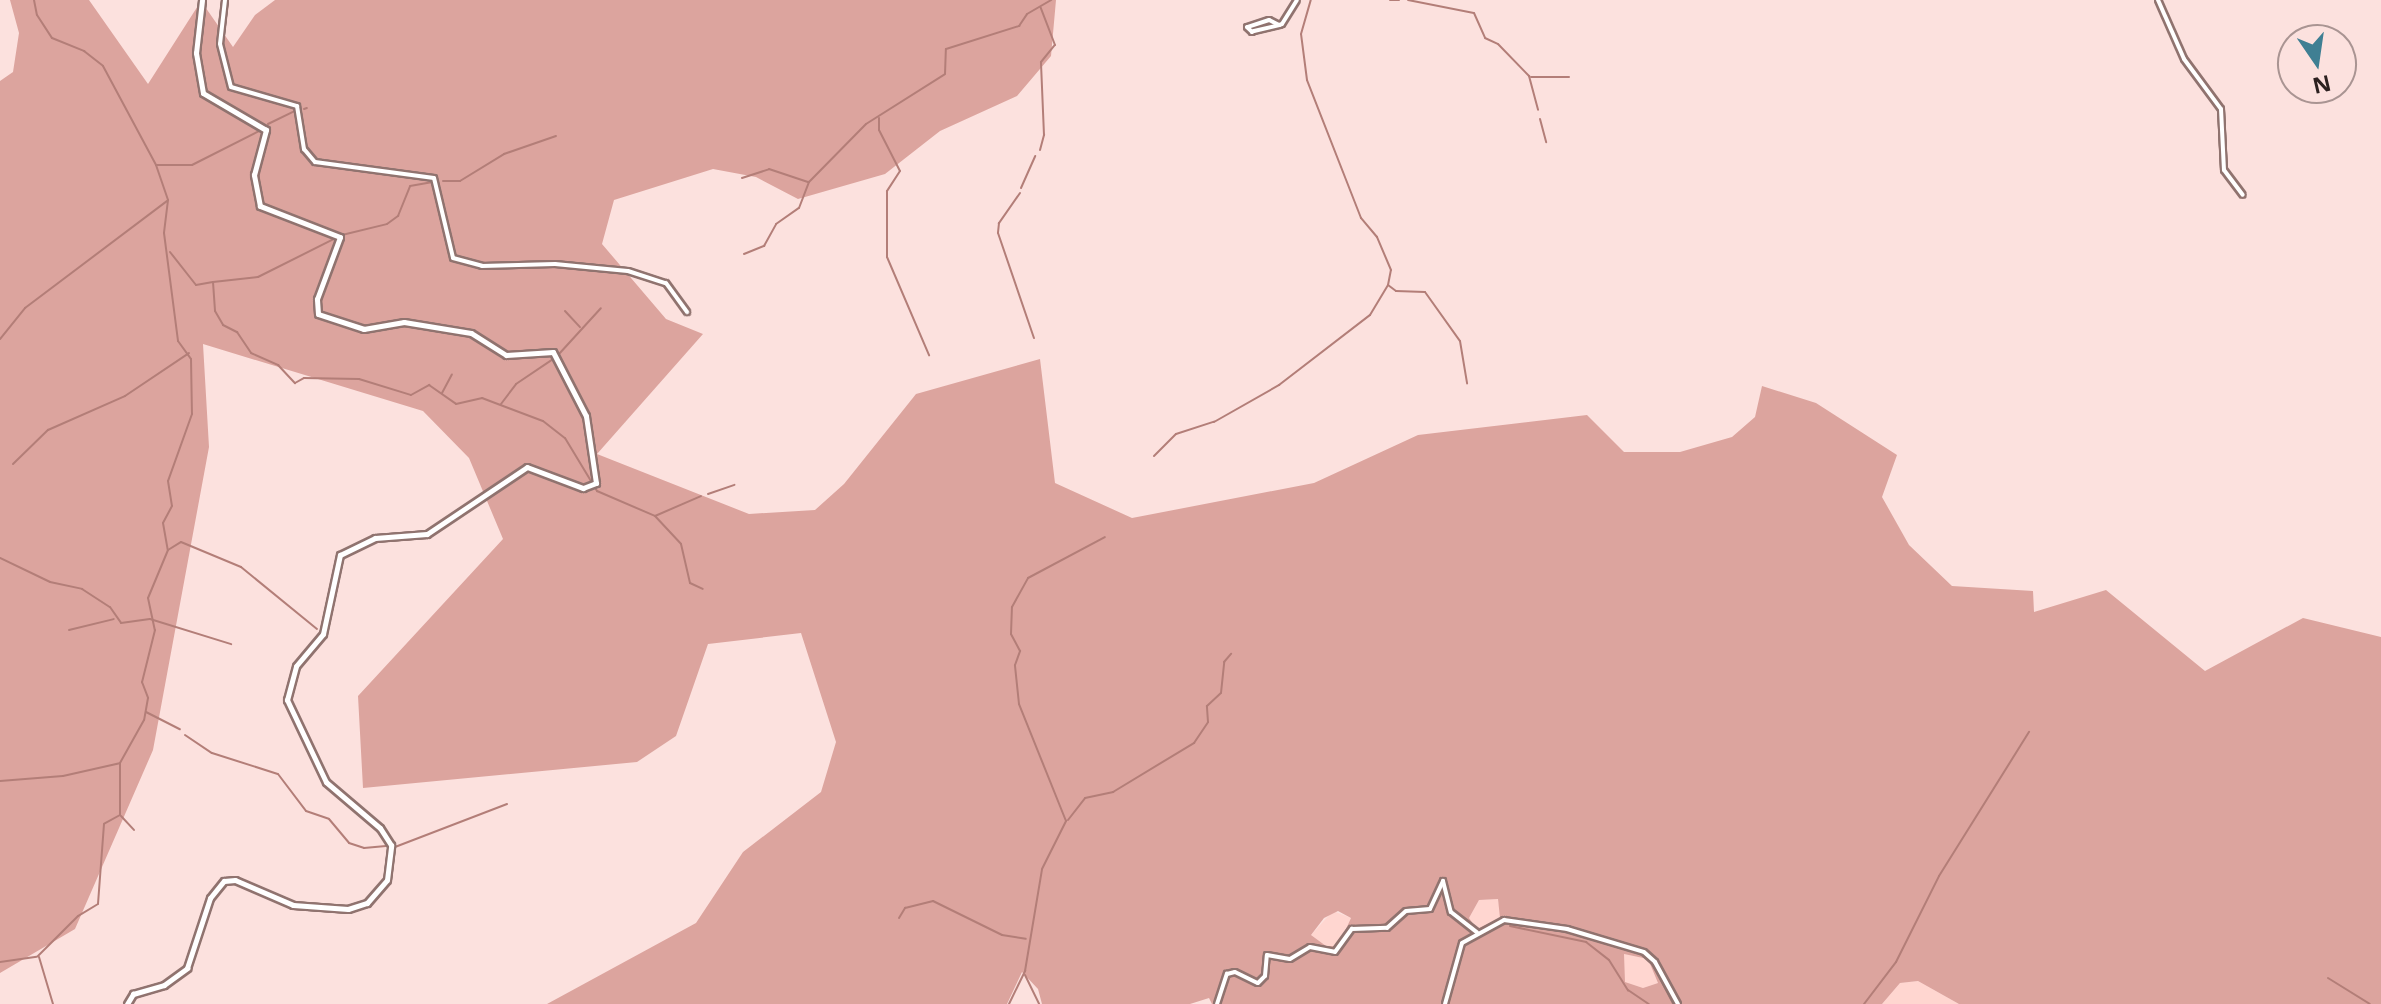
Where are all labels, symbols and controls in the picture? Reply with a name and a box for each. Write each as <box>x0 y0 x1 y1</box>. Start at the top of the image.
north arrow <box>2277 24 2357 104</box>
text: N <box>2310 69 2334 102</box>

